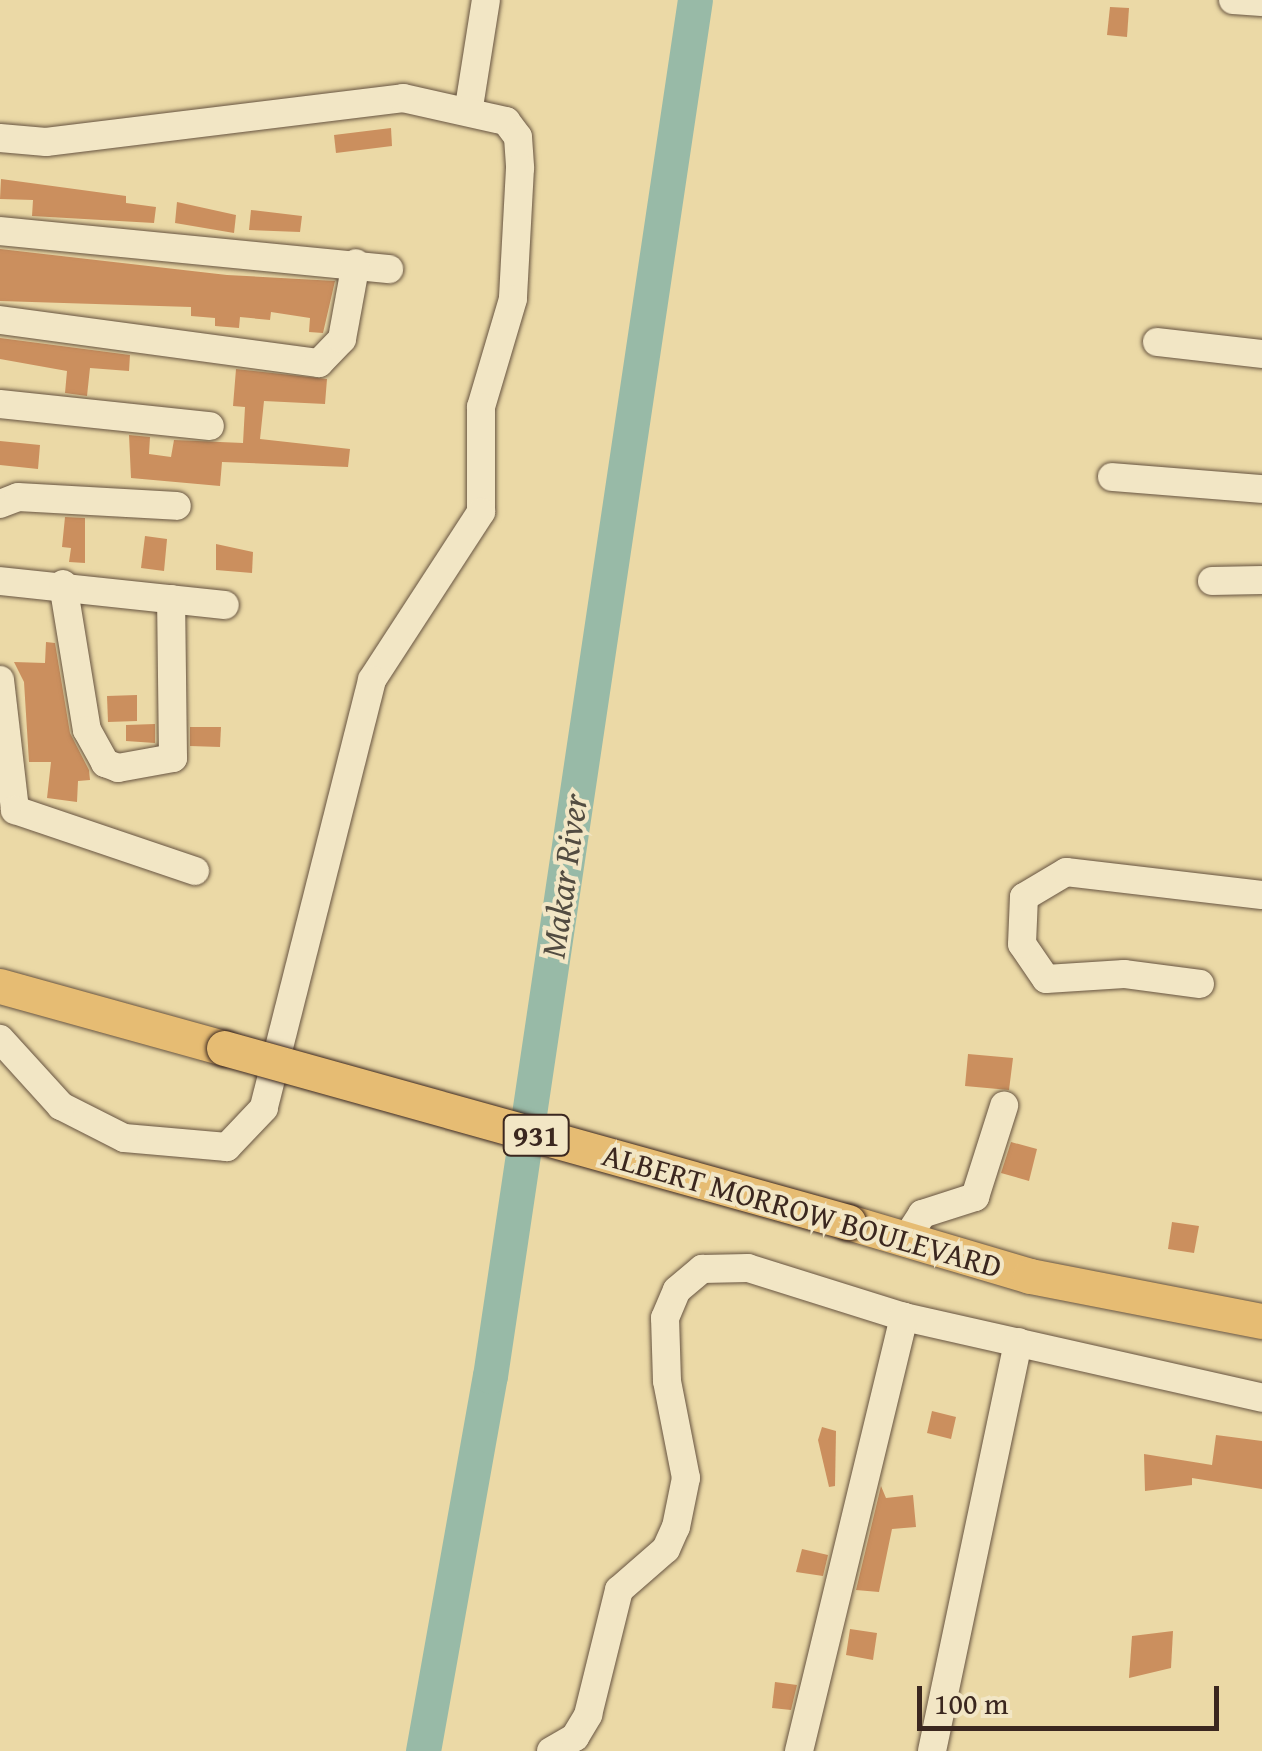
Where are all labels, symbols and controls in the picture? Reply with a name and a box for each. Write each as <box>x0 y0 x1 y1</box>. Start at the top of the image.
water label: Makar River <box>532 791 596 961</box>
road number: 931 <box>501 1110 571 1160</box>
street label: ALBERT MORROW BOULEVARD <box>598 1136 1006 1286</box>
scale bar <box>922 1666 1224 1728</box>
text: 100 m <box>934 1681 1008 1725</box>

